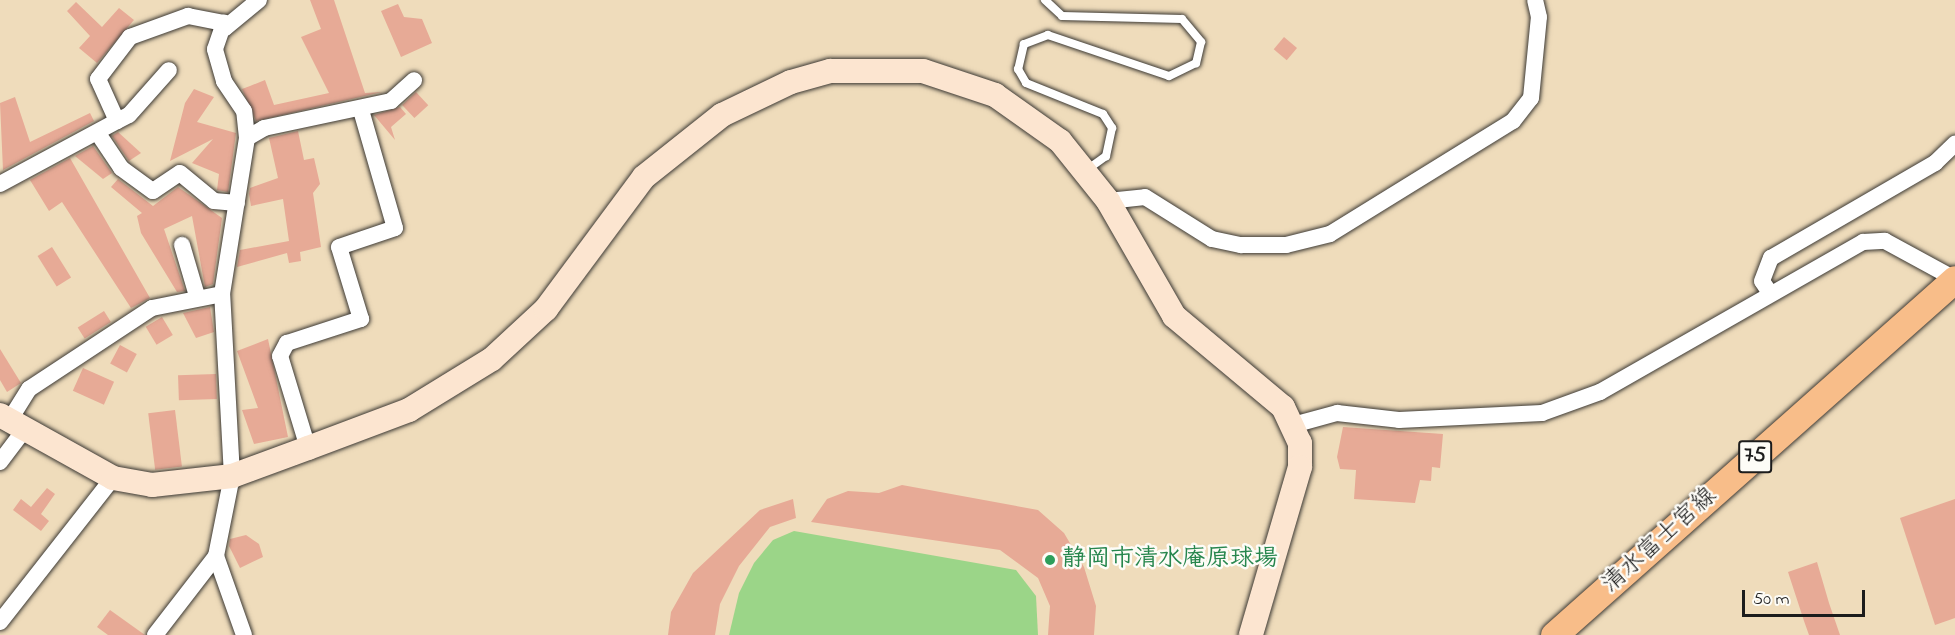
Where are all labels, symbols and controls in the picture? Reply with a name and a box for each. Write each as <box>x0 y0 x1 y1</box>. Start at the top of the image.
road number: 75 <box>1737 438 1773 476</box>
street label: 清水富士宮線 <box>1597 482 1723 600</box>
place label: 静岡市清水庵原球場 <box>1062 546 1278 574</box>
marker: 静岡市清水庵原球場 <box>1043 553 1057 567</box>
scale bar <box>1745 578 1868 616</box>
text: 50 m <box>1753 587 1790 613</box>

